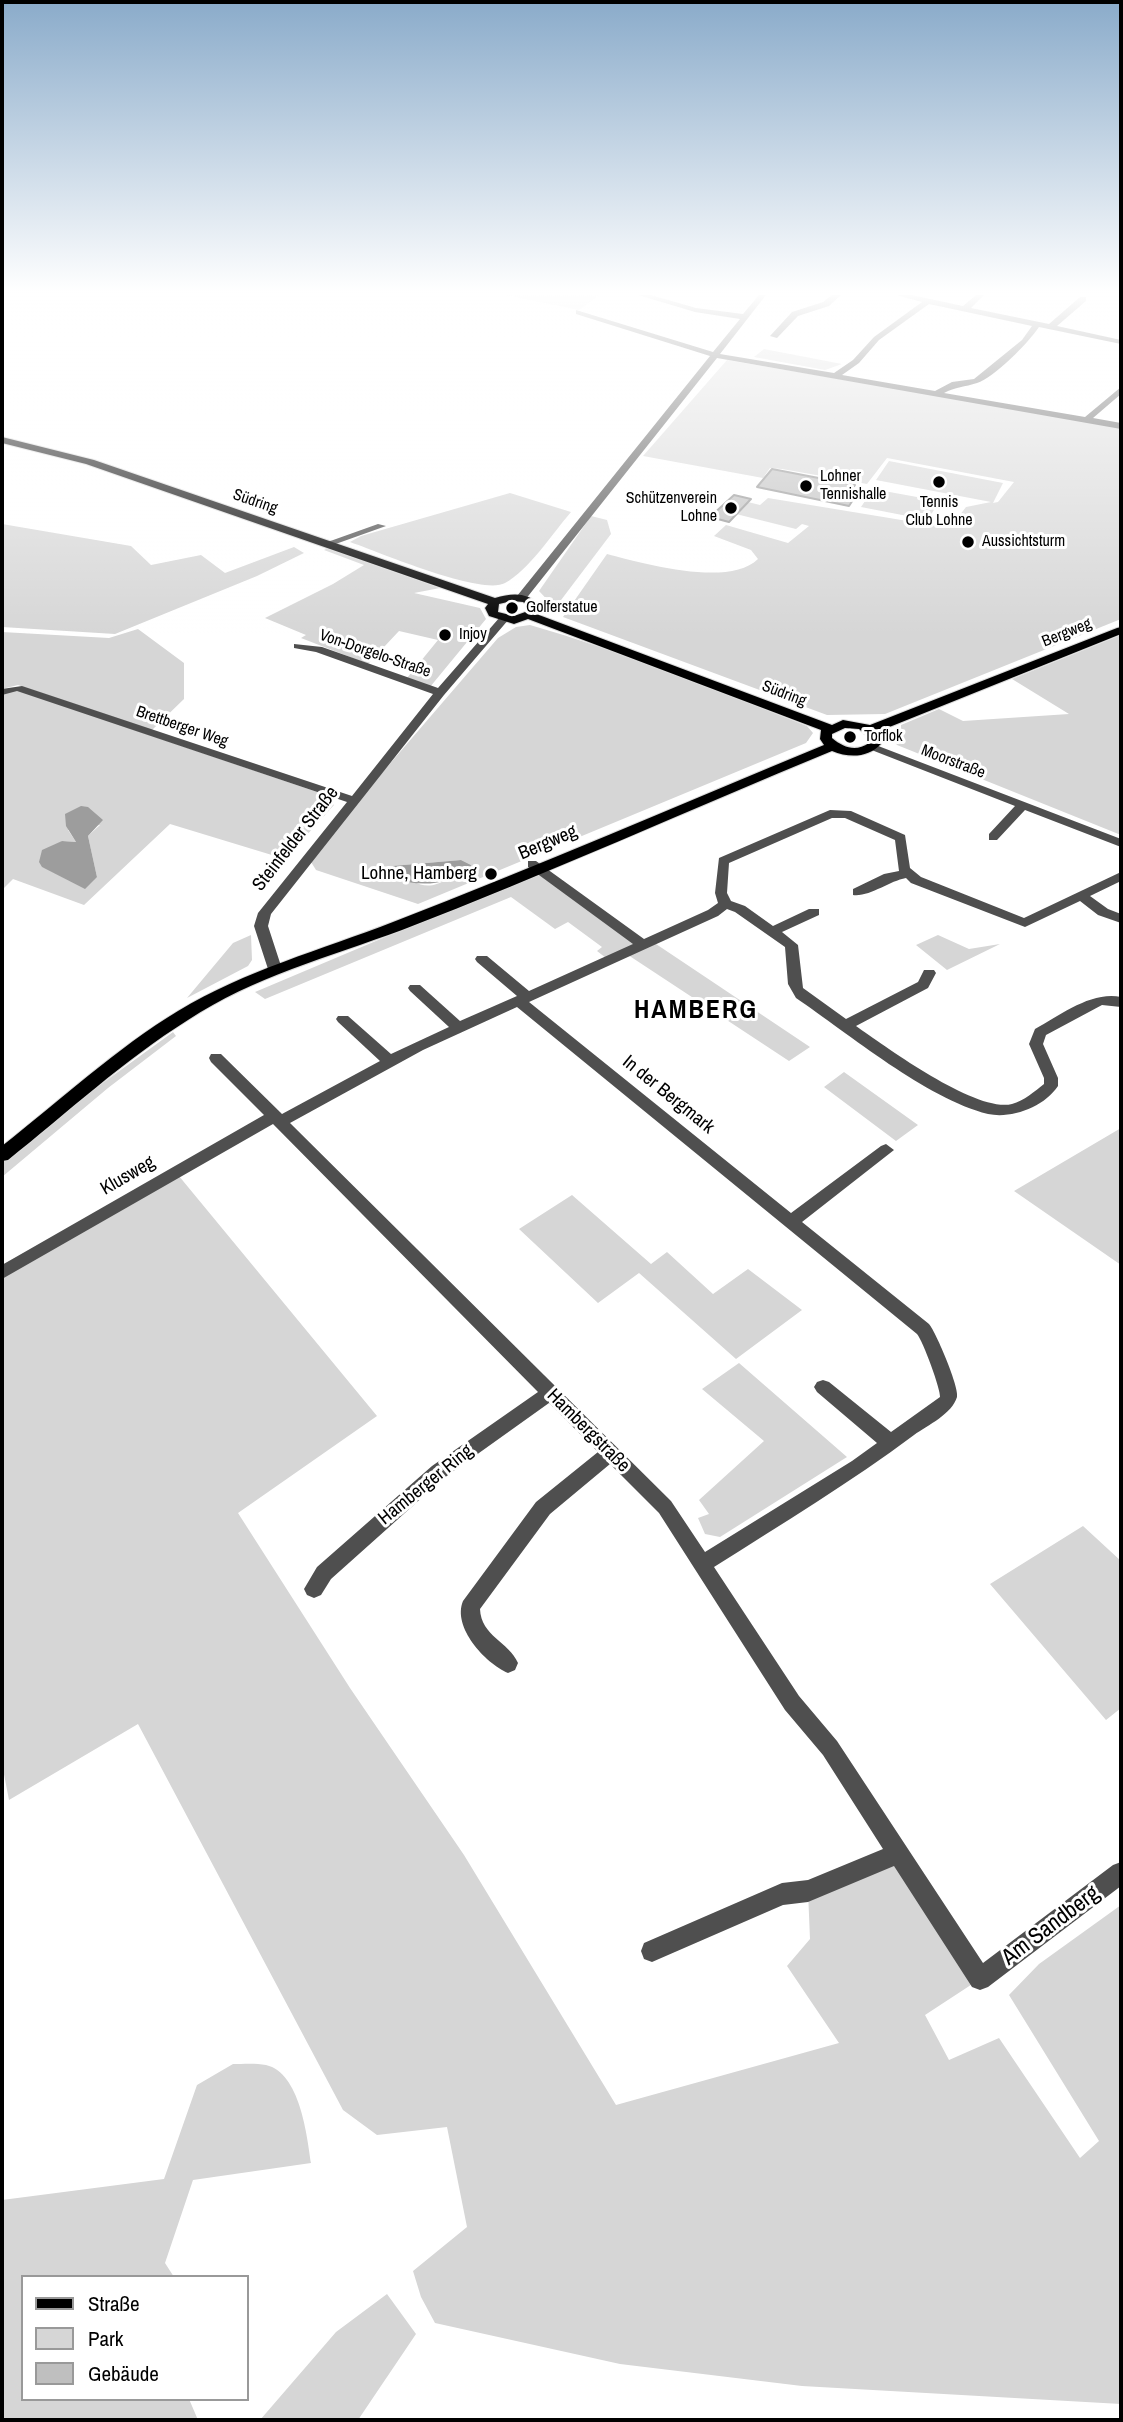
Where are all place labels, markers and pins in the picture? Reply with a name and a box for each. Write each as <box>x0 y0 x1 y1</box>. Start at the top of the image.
place label: Lohner Tennishalle <box>820 467 886 505</box>
marker: Tennis Club Lohne <box>931 474 947 490</box>
marker: Lohner Tennishalle <box>798 478 814 494</box>
place label: Schützenverein Lohne <box>626 489 717 527</box>
place label: Tennis Club Lohne <box>905 493 973 531</box>
marker: Schützenverein Lohne <box>723 500 739 516</box>
place label: Aussichtsturm <box>982 532 1065 552</box>
marker: Aussichtsturm <box>960 534 976 550</box>
place label: Golferstatue <box>526 598 597 618</box>
marker: Golferstatue <box>504 600 520 616</box>
place label: Injoy <box>459 625 487 645</box>
marker: Injoy <box>437 627 453 643</box>
place label: Torflok <box>864 727 903 747</box>
marker: Torflok <box>842 729 858 745</box>
place label: Lohne, Hamberg <box>361 863 477 885</box>
marker: Lohne, Hamberg <box>483 866 499 882</box>

